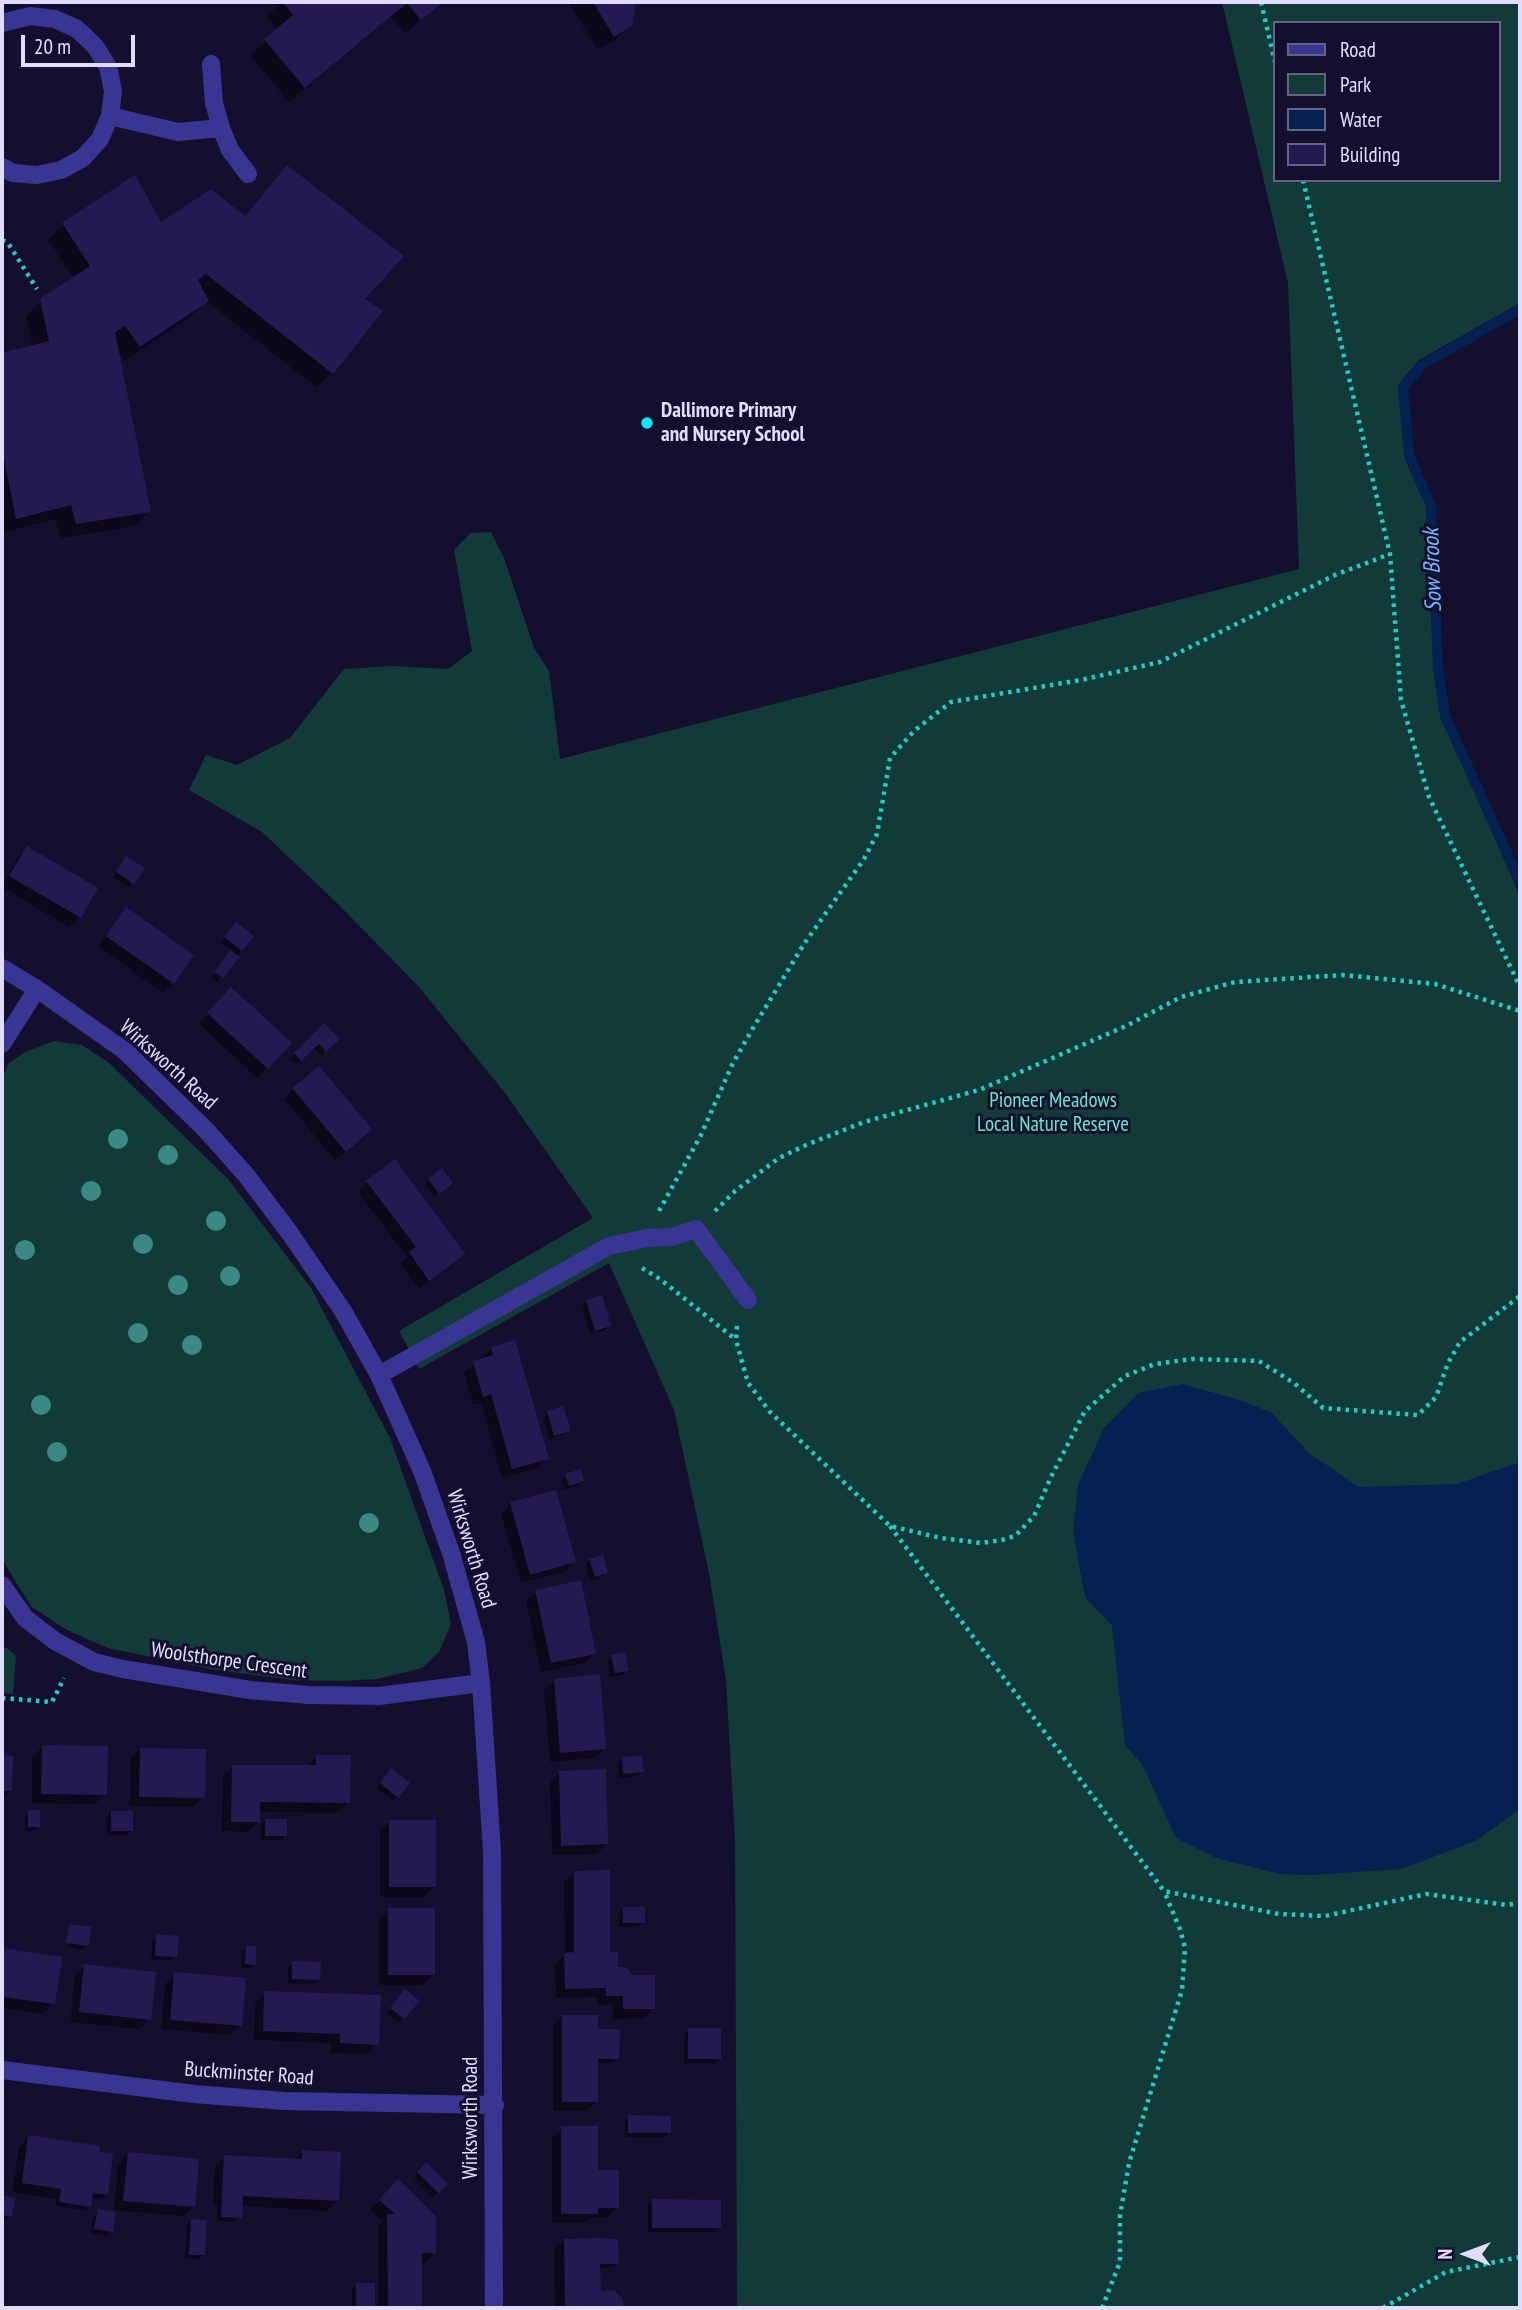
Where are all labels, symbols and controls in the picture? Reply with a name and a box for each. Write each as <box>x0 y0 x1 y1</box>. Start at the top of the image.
scale bar <box>24 21 138 65</box>
legend <box>1274 21 1501 182</box>
text: 20 m <box>34 33 71 60</box>
text: Road <box>1340 36 1376 63</box>
text: Park <box>1340 71 1371 98</box>
text: Water <box>1340 106 1382 133</box>
text: Building <box>1340 141 1400 168</box>
place label: Dallimore Primary and Nursery School <box>661 398 805 448</box>
marker: Dallimore Primary and Nursery School <box>639 415 655 431</box>
water label: Sow Brook <box>1418 528 1448 612</box>
street label: Wirksworth Road <box>114 1015 222 1115</box>
park label: Pioneer Meadows Local Nature Reserve <box>977 1088 1129 1138</box>
street label: Wirksworth Road <box>441 1487 501 1611</box>
street label: Woolsthorpe Crescent <box>149 1638 309 1684</box>
street label: Buckminster Road <box>184 2057 314 2091</box>
street label: Wirksworth Road <box>458 2057 484 2179</box>
north arrow <box>1431 2219 1501 2289</box>
text: N <box>1433 2249 1457 2259</box>

